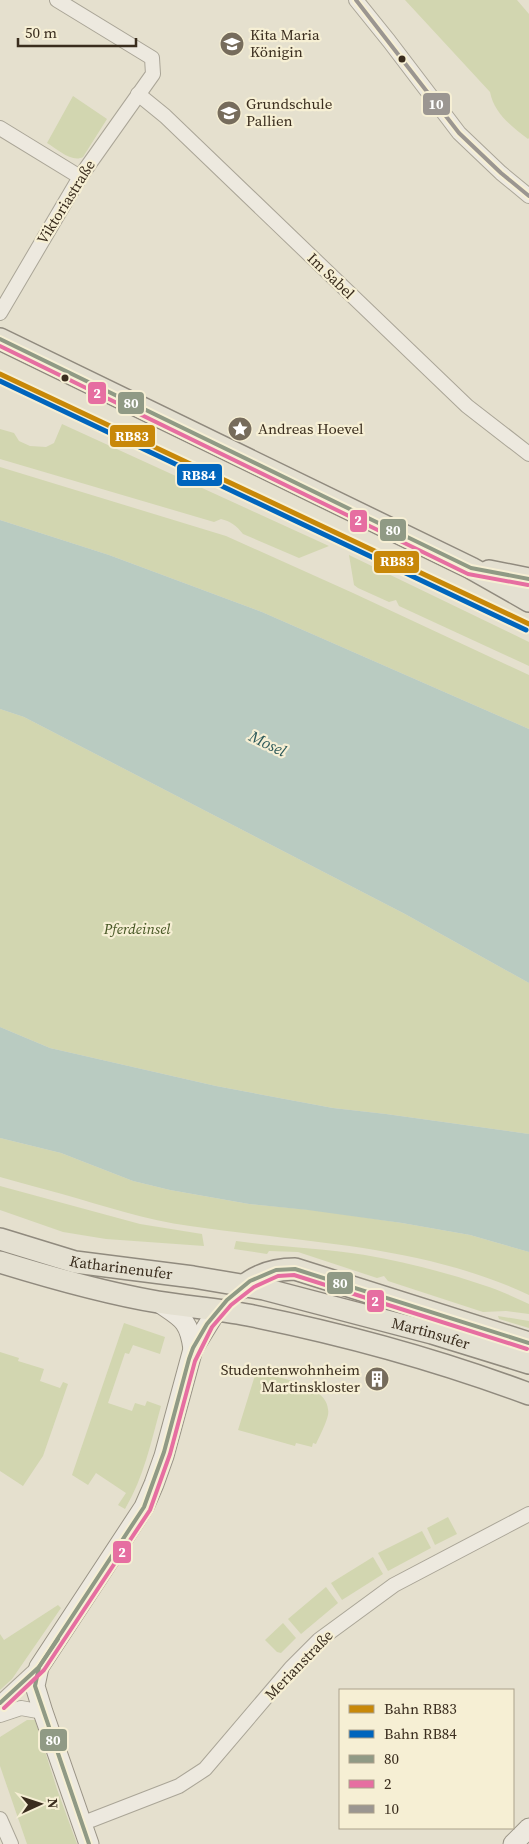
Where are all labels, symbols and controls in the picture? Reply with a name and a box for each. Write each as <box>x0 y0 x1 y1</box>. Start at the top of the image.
scale bar <box>18 15 135 47</box>
text: 50 m <box>25 22 57 43</box>
place label: Kita Maria Königin <box>250 24 320 62</box>
school or university icon: Kita Maria Königin <box>219 31 245 57</box>
unlabelled marker <box>397 54 407 64</box>
line badge: 10 <box>422 92 451 116</box>
place label: Grundschule Pallien <box>246 93 333 131</box>
text: 10 <box>428 94 444 114</box>
school or university icon: Grundschule Pallien <box>216 100 242 126</box>
street label: Viktoriastraße <box>31 155 100 248</box>
street label: Im Sabel <box>303 248 360 304</box>
unlabelled marker <box>60 373 70 383</box>
line badge: 2 <box>87 381 107 405</box>
text: 2 <box>93 383 101 403</box>
line badge: 80 <box>117 391 145 415</box>
text: 80 <box>123 393 139 413</box>
place icon: Andreas Hoevel <box>227 416 253 442</box>
place label: Andreas Hoevel <box>258 418 364 439</box>
line badge: RB83 <box>109 424 156 448</box>
text: RB83 <box>115 426 149 446</box>
line badge: RB84 <box>176 463 223 487</box>
text: RB84 <box>182 465 216 485</box>
line badge: 2 <box>349 509 368 533</box>
text: 2 <box>354 510 362 530</box>
line badge: 80 <box>379 518 407 542</box>
text: 80 <box>385 520 401 540</box>
line badge: RB83 <box>373 550 420 574</box>
text: RB83 <box>380 551 414 571</box>
water label: Mosel <box>245 724 291 762</box>
park label: Pferdeinsel <box>103 918 171 939</box>
street label: Katharinenufer <box>67 1250 175 1284</box>
line badge: 80 <box>326 1271 354 1295</box>
text: 80 <box>332 1273 348 1293</box>
line badge: 2 <box>366 1289 385 1313</box>
text: 2 <box>371 1291 379 1311</box>
street label: Martinsufer <box>390 1312 473 1354</box>
place label: Studentenwohnheim Martinskloster <box>221 1359 361 1397</box>
building icon: Studentenwohnheim Martinskloster <box>364 1366 390 1392</box>
line badge: 2 <box>112 1540 132 1564</box>
text: 2 <box>118 1542 126 1562</box>
street label: Merianstraße <box>260 1625 338 1704</box>
legend <box>339 1689 514 1829</box>
text: Bahn RB83 <box>384 1698 457 1719</box>
text: Bahn RB84 <box>384 1723 457 1744</box>
line badge: 80 <box>39 1728 68 1752</box>
text: 80 <box>45 1730 61 1750</box>
text: 80 <box>384 1748 399 1769</box>
text: 2 <box>384 1773 392 1794</box>
north arrow <box>15 1779 65 1829</box>
text: N <box>43 1798 63 1809</box>
text: 10 <box>384 1798 399 1819</box>

